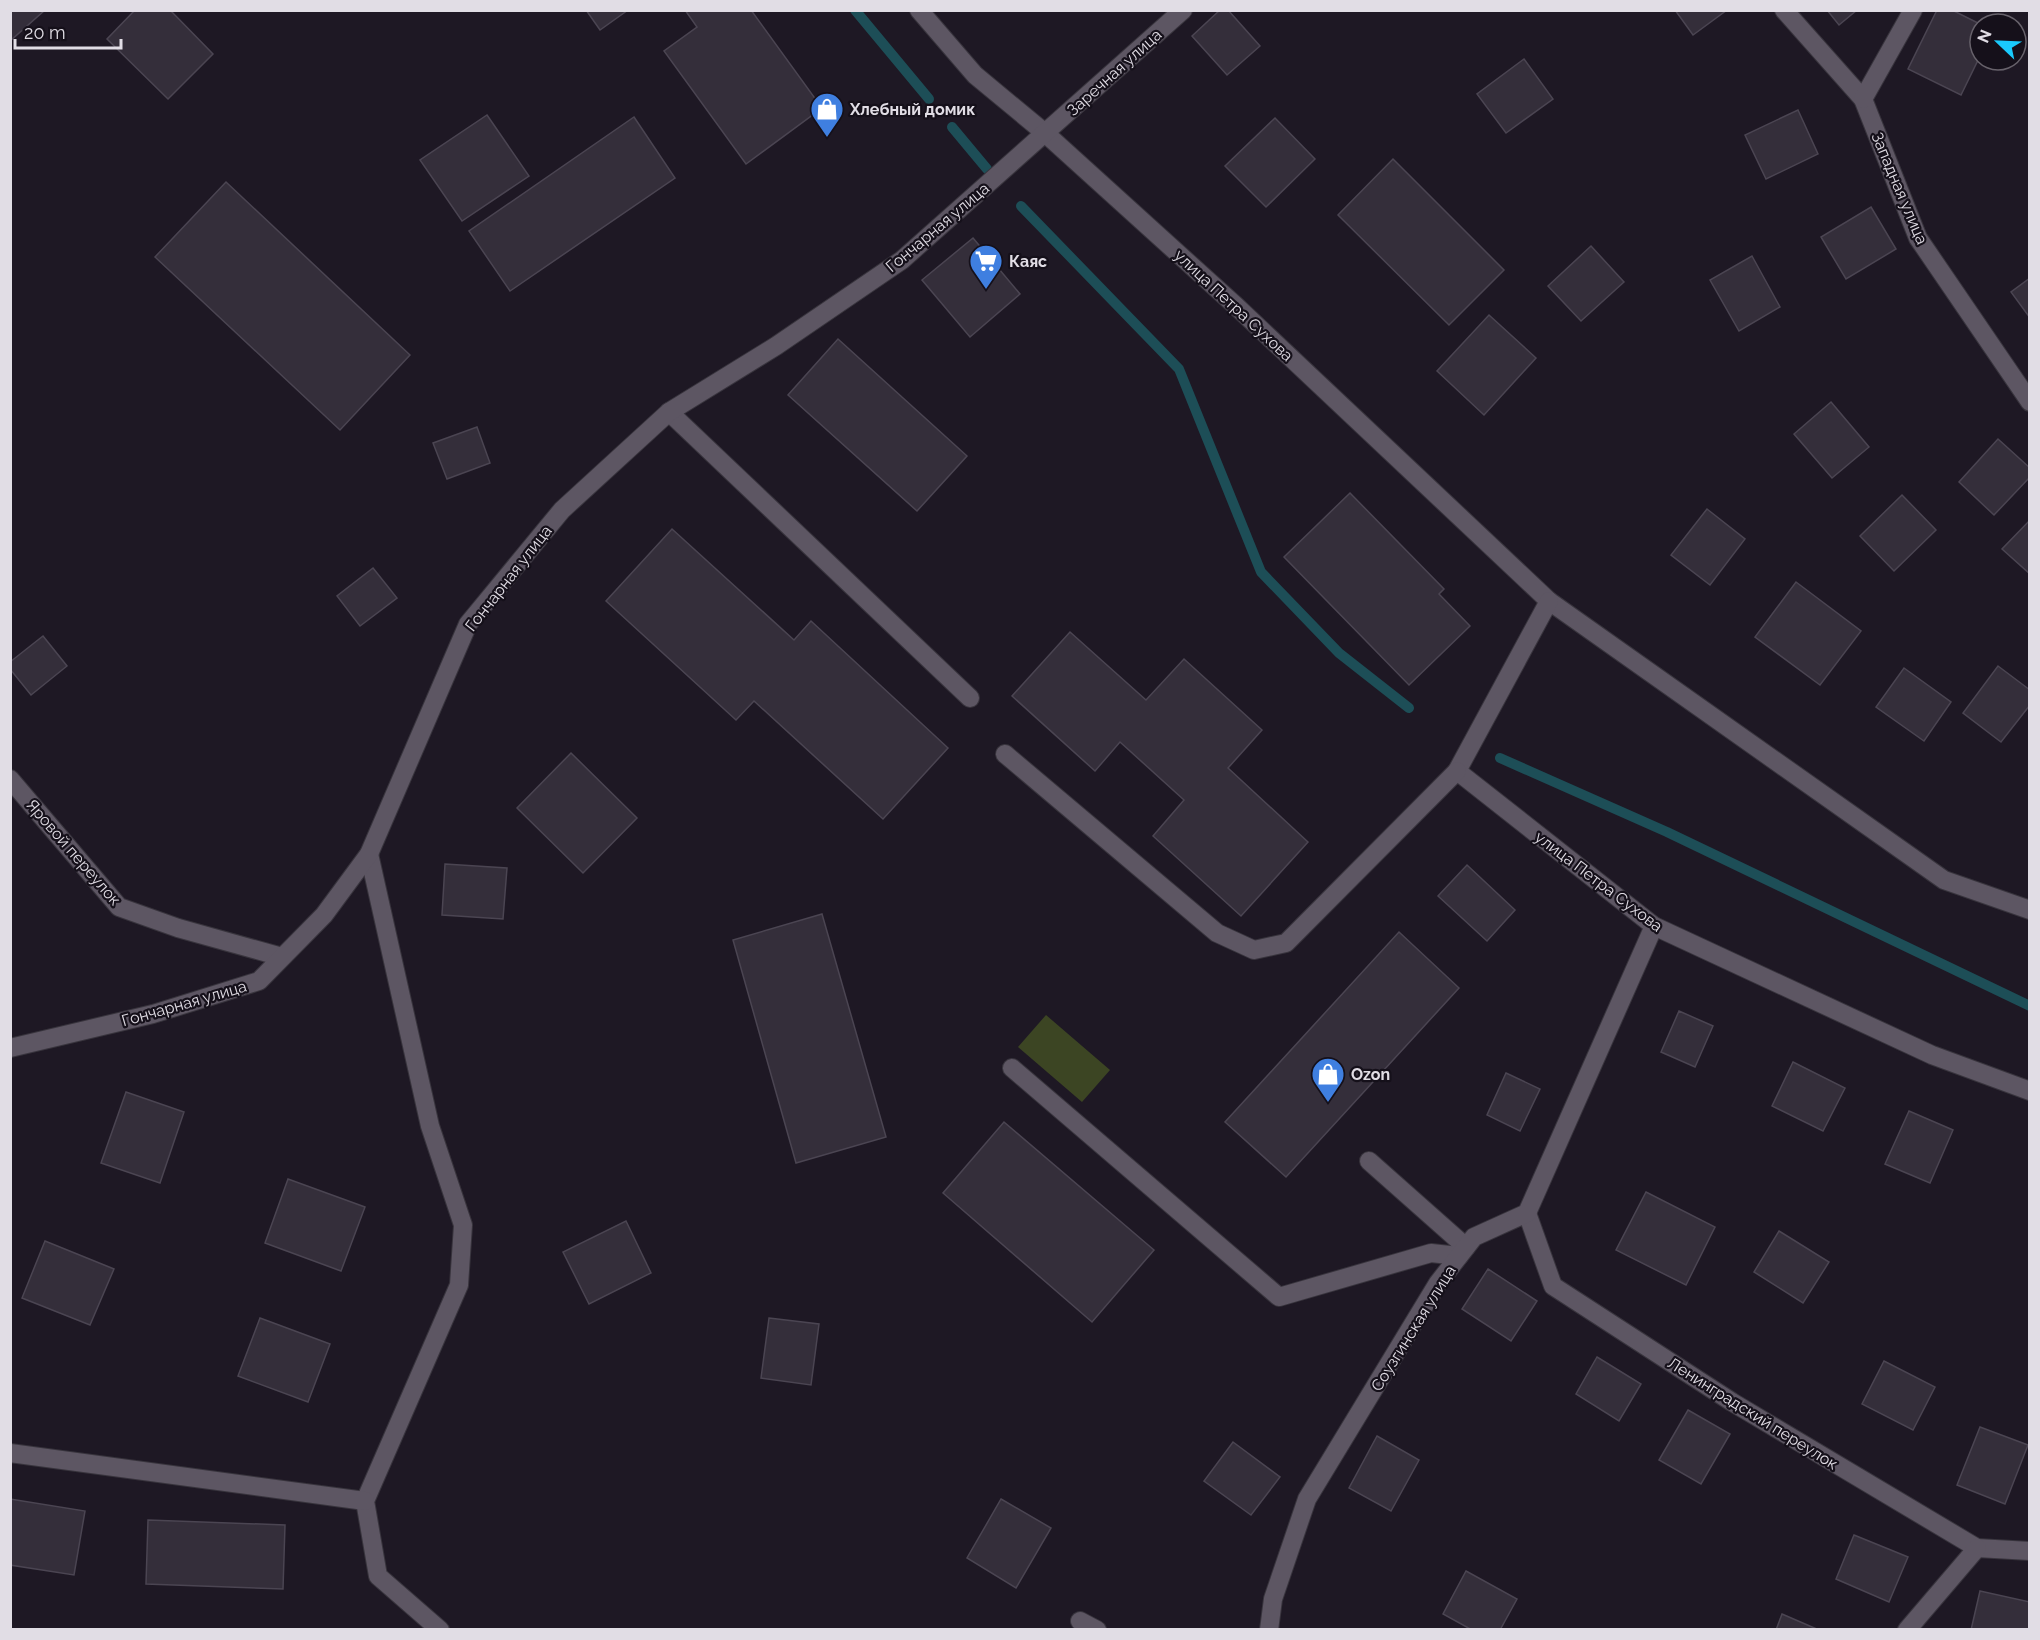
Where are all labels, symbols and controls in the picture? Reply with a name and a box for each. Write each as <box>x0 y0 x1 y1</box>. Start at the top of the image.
scale bar <box>15 12 122 50</box>
north arrow <box>1968 12 2028 72</box>
text: 20 m <box>24 22 66 43</box>
street label: Заречная улица <box>1063 25 1165 120</box>
text: N <box>1974 27 1996 46</box>
shop icon: Хлебный домик <box>809 91 845 138</box>
place label: Хлебный домик <box>849 100 975 119</box>
street label: Западная улица <box>1867 129 1932 247</box>
street label: Гончарная улица <box>882 179 993 276</box>
supermarket icon: Каяс <box>968 243 1004 290</box>
street label: улица Петра Сухова <box>1171 246 1297 365</box>
place label: Каяс <box>1009 252 1047 271</box>
street label: Гончарная улица <box>461 522 556 635</box>
street label: Яровой переулок <box>22 795 125 909</box>
street label: улица Петра Сухова <box>1531 827 1666 936</box>
street label: Гончарная улица <box>119 977 249 1030</box>
shop icon: Ozon <box>1310 1056 1346 1103</box>
place label: Ozon <box>1351 1065 1390 1084</box>
street label: Соузгинская улица <box>1367 1262 1460 1395</box>
street label: Ленинградский переулок <box>1664 1353 1841 1474</box>

